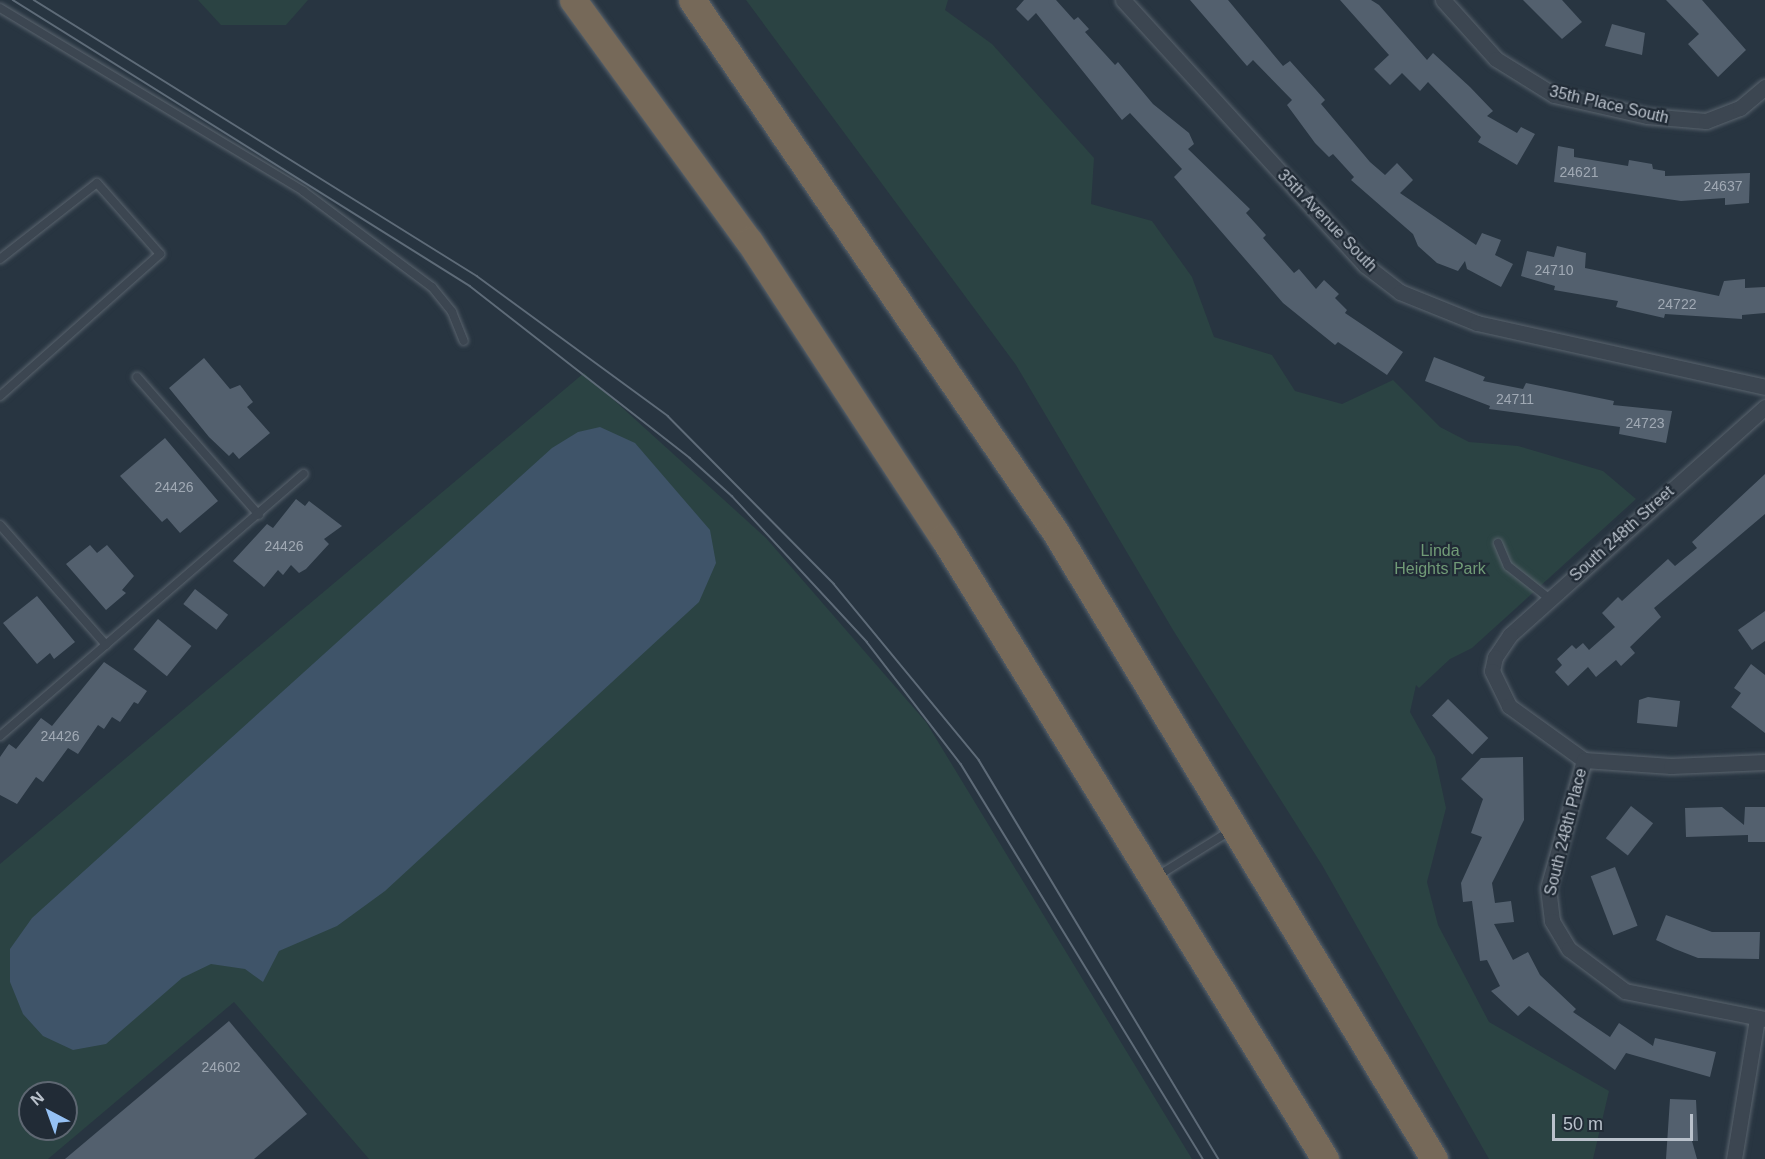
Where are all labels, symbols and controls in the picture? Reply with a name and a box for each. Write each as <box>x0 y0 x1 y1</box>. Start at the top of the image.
street label: 35th Place South <box>1547 82 1671 128</box>
house number: 24621 <box>1560 164 1598 180</box>
street label: 35th Avenue South <box>1273 165 1381 277</box>
house number: 24637 <box>1704 178 1742 194</box>
house number: 24710 <box>1535 262 1573 278</box>
house number: 24722 <box>1658 296 1696 312</box>
house number: 24711 <box>1496 391 1534 407</box>
house number: 24723 <box>1626 415 1664 431</box>
house number: 24426 <box>155 479 193 495</box>
street label: South 248th Street <box>1566 482 1678 586</box>
house number: 24426 <box>265 538 303 554</box>
park label: Linda Heights Park <box>1394 541 1486 579</box>
house number: 24426 <box>41 728 79 744</box>
street label: South 248th Place <box>1541 766 1591 898</box>
house number: 24602 <box>202 1059 240 1075</box>
north arrow <box>18 1081 78 1141</box>
text: N <box>27 1088 47 1109</box>
scale bar <box>1555 1102 1696 1140</box>
text: 50 m <box>1563 1114 1603 1134</box>

